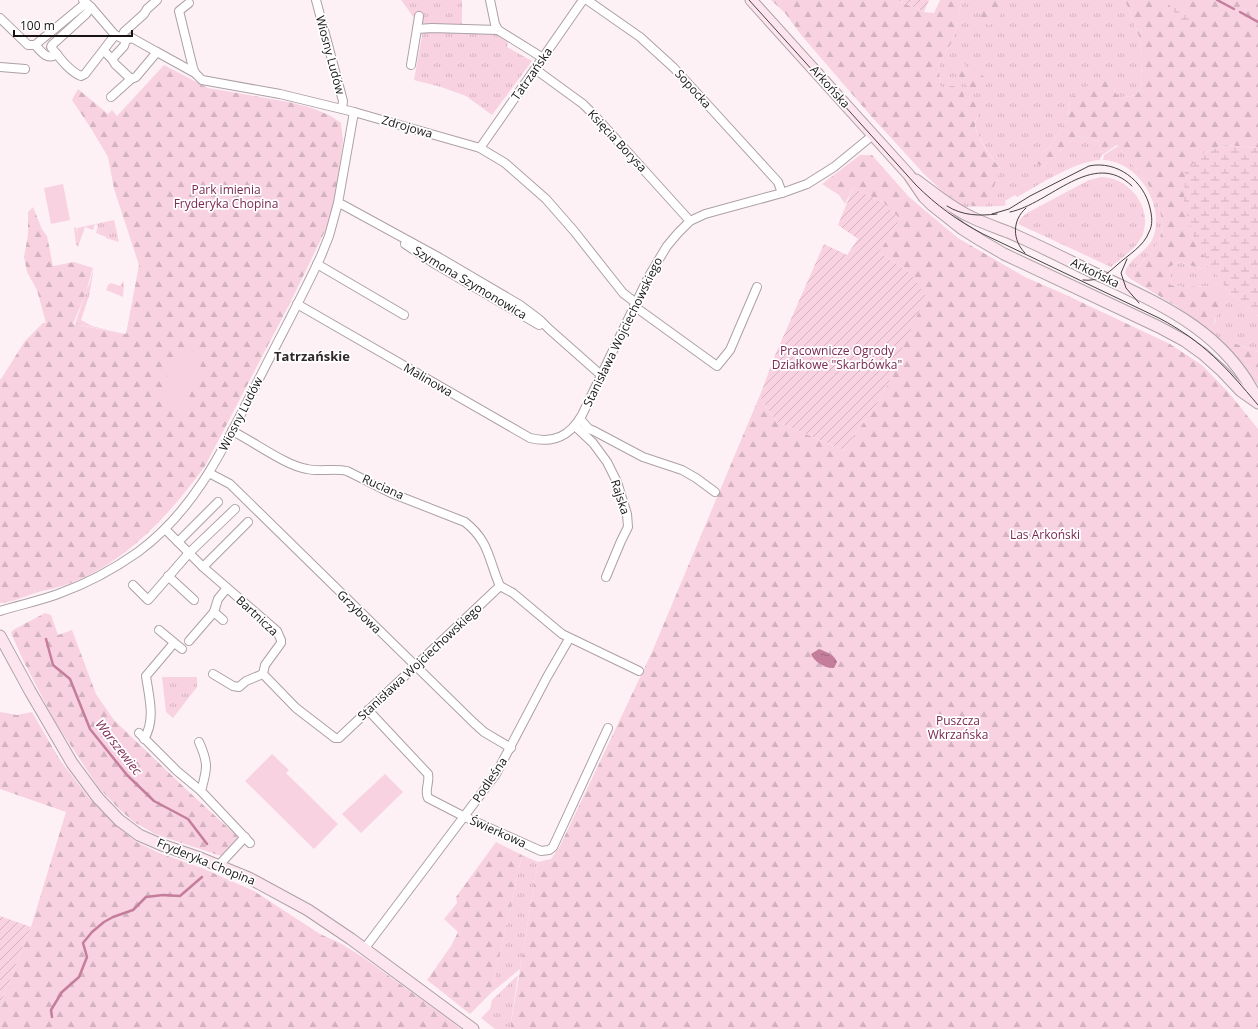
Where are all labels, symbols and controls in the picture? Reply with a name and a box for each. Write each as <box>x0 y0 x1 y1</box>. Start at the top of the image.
scale bar <box>14 12 132 38</box>
street label: Wiosny Ludów <box>312 14 349 97</box>
text: 100 m <box>20 17 55 34</box>
street label: Tatrzańska <box>507 44 556 103</box>
street label: Arkońska <box>807 62 854 112</box>
street label: Sopocka <box>671 65 715 112</box>
street label: Księcia Borysa <box>584 106 651 176</box>
street label: Zdrojowa <box>380 111 435 142</box>
park label: Park imienia Fryderyka Chopina <box>174 181 278 212</box>
street label: Szymona Szymonowica <box>410 242 530 323</box>
street label: Arkońska <box>1068 253 1122 292</box>
street label: Stanisława Wojciechowskiego <box>579 254 666 409</box>
park label: Pracownicze Ogrody Działkowe "Skarbówka" <box>772 342 902 373</box>
district label: Tatrzańskie <box>274 347 350 365</box>
street label: Malinowa <box>401 359 456 400</box>
street label: Wiosny Ludów <box>215 373 267 454</box>
street label: Ruciana <box>360 470 407 503</box>
street label: Rajska <box>607 477 634 516</box>
park label: Las Arkoński <box>1010 526 1080 543</box>
street label: Grzybowa <box>333 586 385 637</box>
street label: Bartnicza <box>233 592 282 640</box>
street label: Stanisława Wojciechowskiego <box>354 599 486 724</box>
park label: Puszcza Wkrzańska <box>928 712 988 743</box>
water label: Warszewiec <box>91 715 147 779</box>
street label: Podleśna <box>468 754 511 806</box>
street label: Świerkowa <box>467 812 529 852</box>
street label: Fryderyka Chopina <box>154 834 258 889</box>

